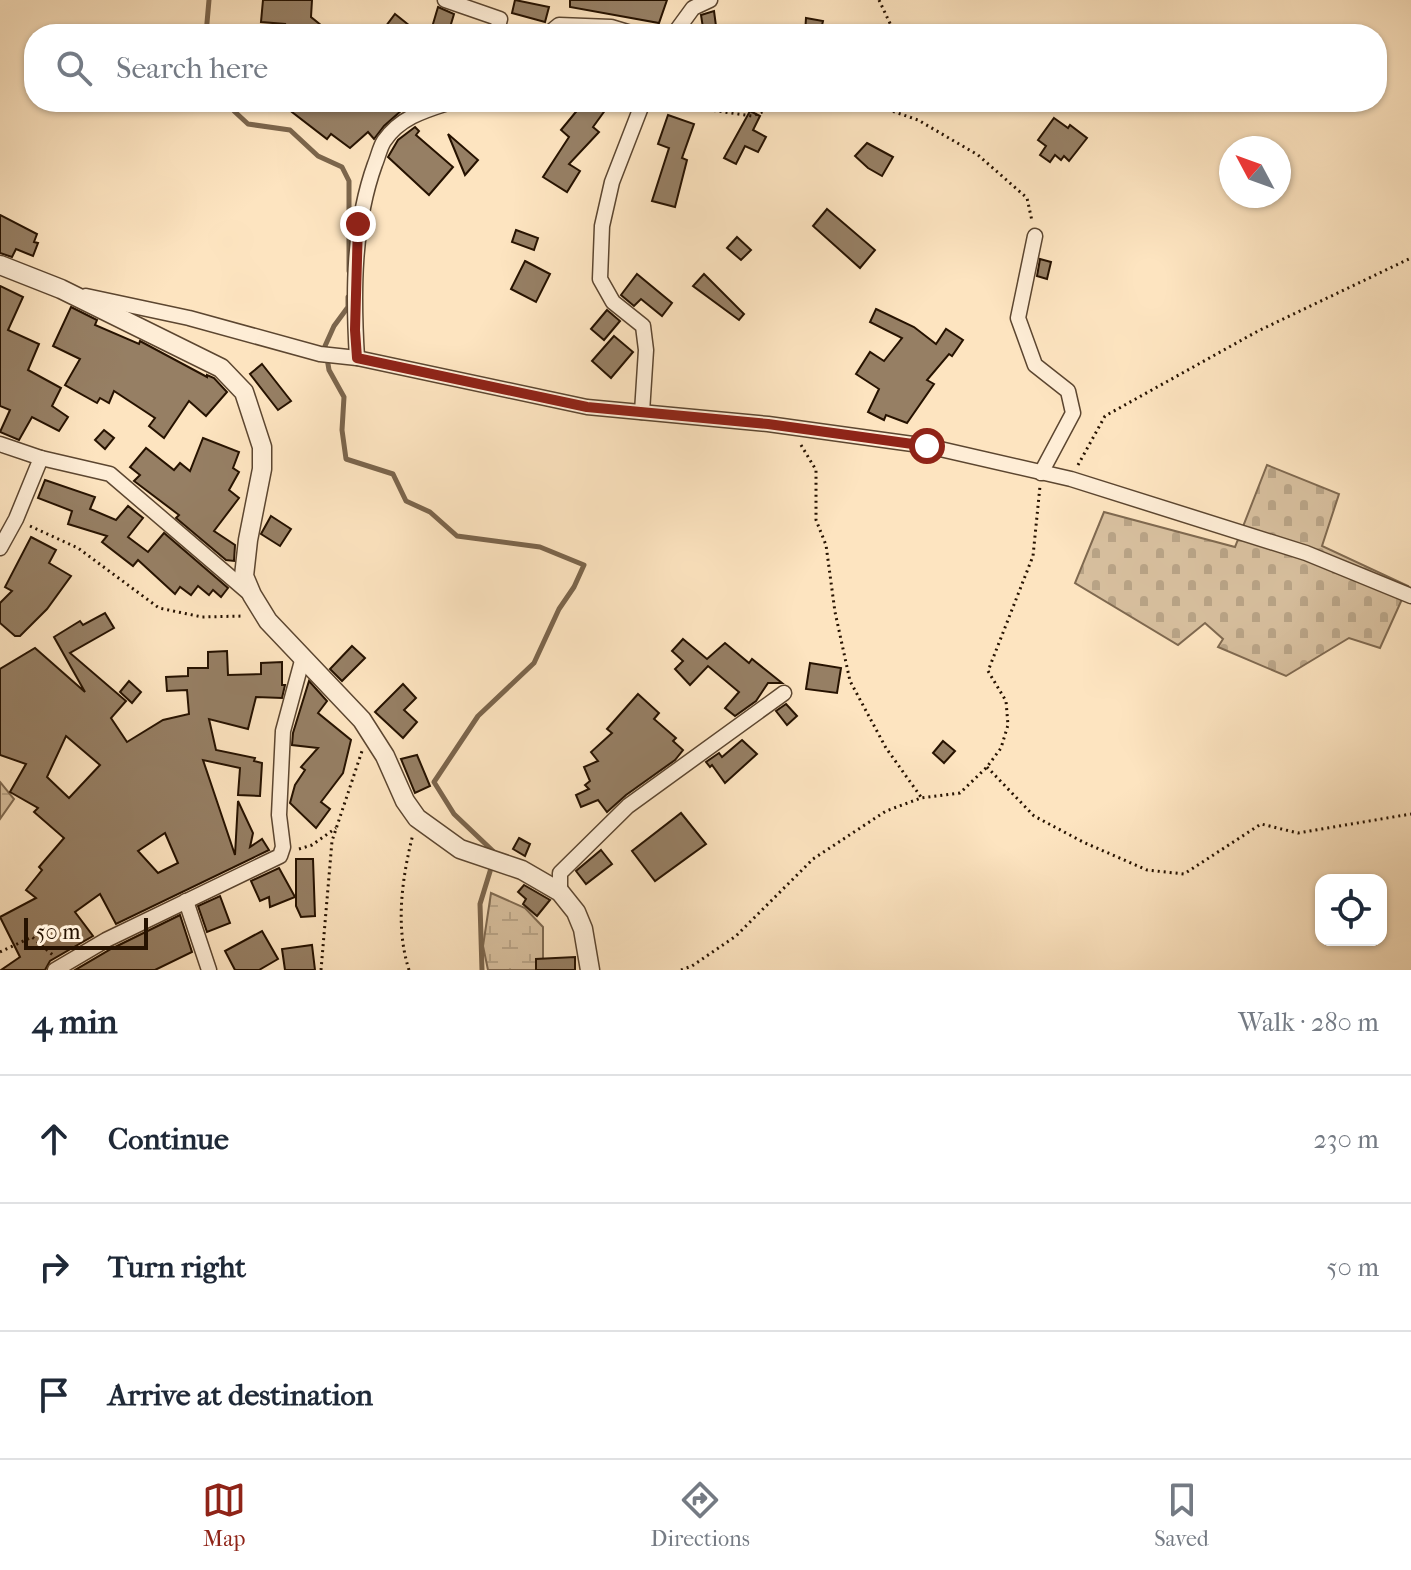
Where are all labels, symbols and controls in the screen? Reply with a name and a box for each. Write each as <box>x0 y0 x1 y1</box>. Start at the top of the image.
search box <box>24 24 1387 112</box>
icon: search <box>52 46 96 90</box>
text: Search here <box>116 51 268 86</box>
north arrow <box>1219 136 1291 208</box>
route end <box>340 206 376 242</box>
route start <box>909 428 945 464</box>
map controls <box>1315 874 1387 946</box>
button: locate <box>1315 874 1387 946</box>
scale bar <box>24 914 148 950</box>
text: 50 m <box>36 919 81 945</box>
text: 4 min <box>32 1002 117 1042</box>
text: Walk · 280 m <box>1238 1007 1379 1038</box>
icon: ahead <box>32 1117 76 1161</box>
text: Continue <box>108 1122 229 1157</box>
text: 230 m <box>1313 1124 1379 1155</box>
icon: right <box>32 1245 76 1289</box>
text: Turn right <box>108 1250 246 1285</box>
text: 50 m <box>1326 1252 1379 1283</box>
icon: arrive <box>32 1373 76 1417</box>
text: Arrive at destination <box>108 1378 373 1413</box>
tab: Map <box>202 1478 246 1552</box>
tab: Directions <box>651 1478 750 1552</box>
tab: Saved <box>1154 1478 1209 1552</box>

